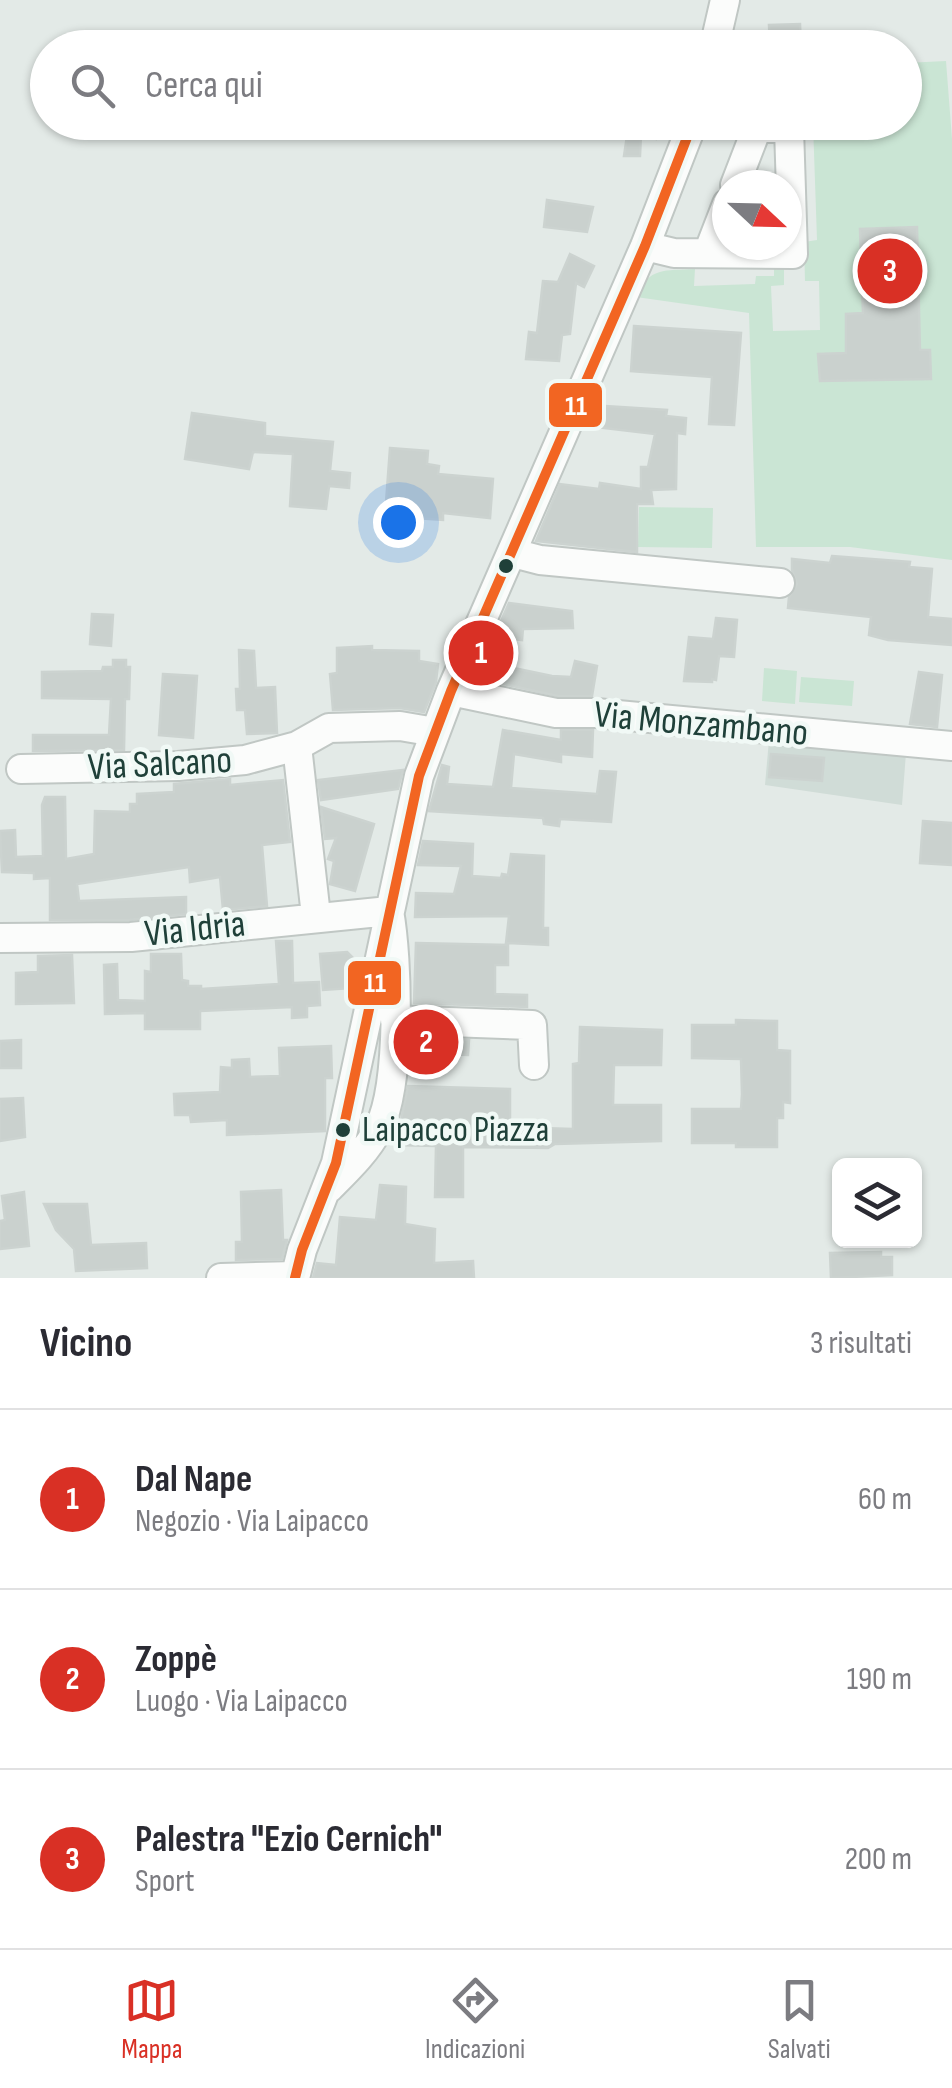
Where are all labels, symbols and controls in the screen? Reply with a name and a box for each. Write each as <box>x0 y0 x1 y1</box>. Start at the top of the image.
search box <box>30 30 922 140</box>
icon: search <box>65 58 120 113</box>
text: Cerca qui <box>145 63 263 108</box>
north arrow <box>712 170 802 260</box>
pin: 3 <box>858 234 922 308</box>
line badge: 11 <box>547 381 604 429</box>
text: 11 <box>565 390 587 423</box>
your location <box>373 497 424 548</box>
unlabelled marker <box>496 556 516 576</box>
pin: 1 <box>448 616 514 690</box>
street label: Via Monzambano <box>592 692 810 756</box>
street label: Via Salcano <box>87 738 233 790</box>
street label: Via Idria <box>142 901 248 957</box>
line badge: 11 <box>346 959 403 1007</box>
text: 11 <box>364 967 386 1000</box>
pin: 2 <box>394 1004 458 1080</box>
place label: Laipacco Piazza <box>362 1109 549 1152</box>
marker: Laipacco Piazza <box>333 1120 353 1140</box>
map controls <box>832 1158 922 1248</box>
button: layers <box>832 1158 922 1248</box>
text: Vicino <box>40 1318 132 1369</box>
text: 3 risultati <box>810 1324 912 1363</box>
text: Dal Nape <box>135 1457 252 1502</box>
text: 1 <box>66 1480 79 1519</box>
text: 60 m <box>858 1480 912 1519</box>
text: Negozio · Via Laipacco <box>135 1502 369 1541</box>
text: Zoppè <box>135 1637 217 1682</box>
text: 2 <box>65 1660 80 1699</box>
text: 190 m <box>847 1660 912 1699</box>
text: Luogo · Via Laipacco <box>135 1682 348 1721</box>
text: Palestra "Ezio Cernich" <box>135 1817 442 1862</box>
text: 3 <box>65 1840 80 1879</box>
text: 200 m <box>845 1840 912 1879</box>
text: Sport <box>135 1862 195 1901</box>
tab: Mappa <box>121 1973 183 2066</box>
tab: Indicazioni <box>425 1973 525 2066</box>
tab: Salvati <box>768 1973 831 2066</box>

